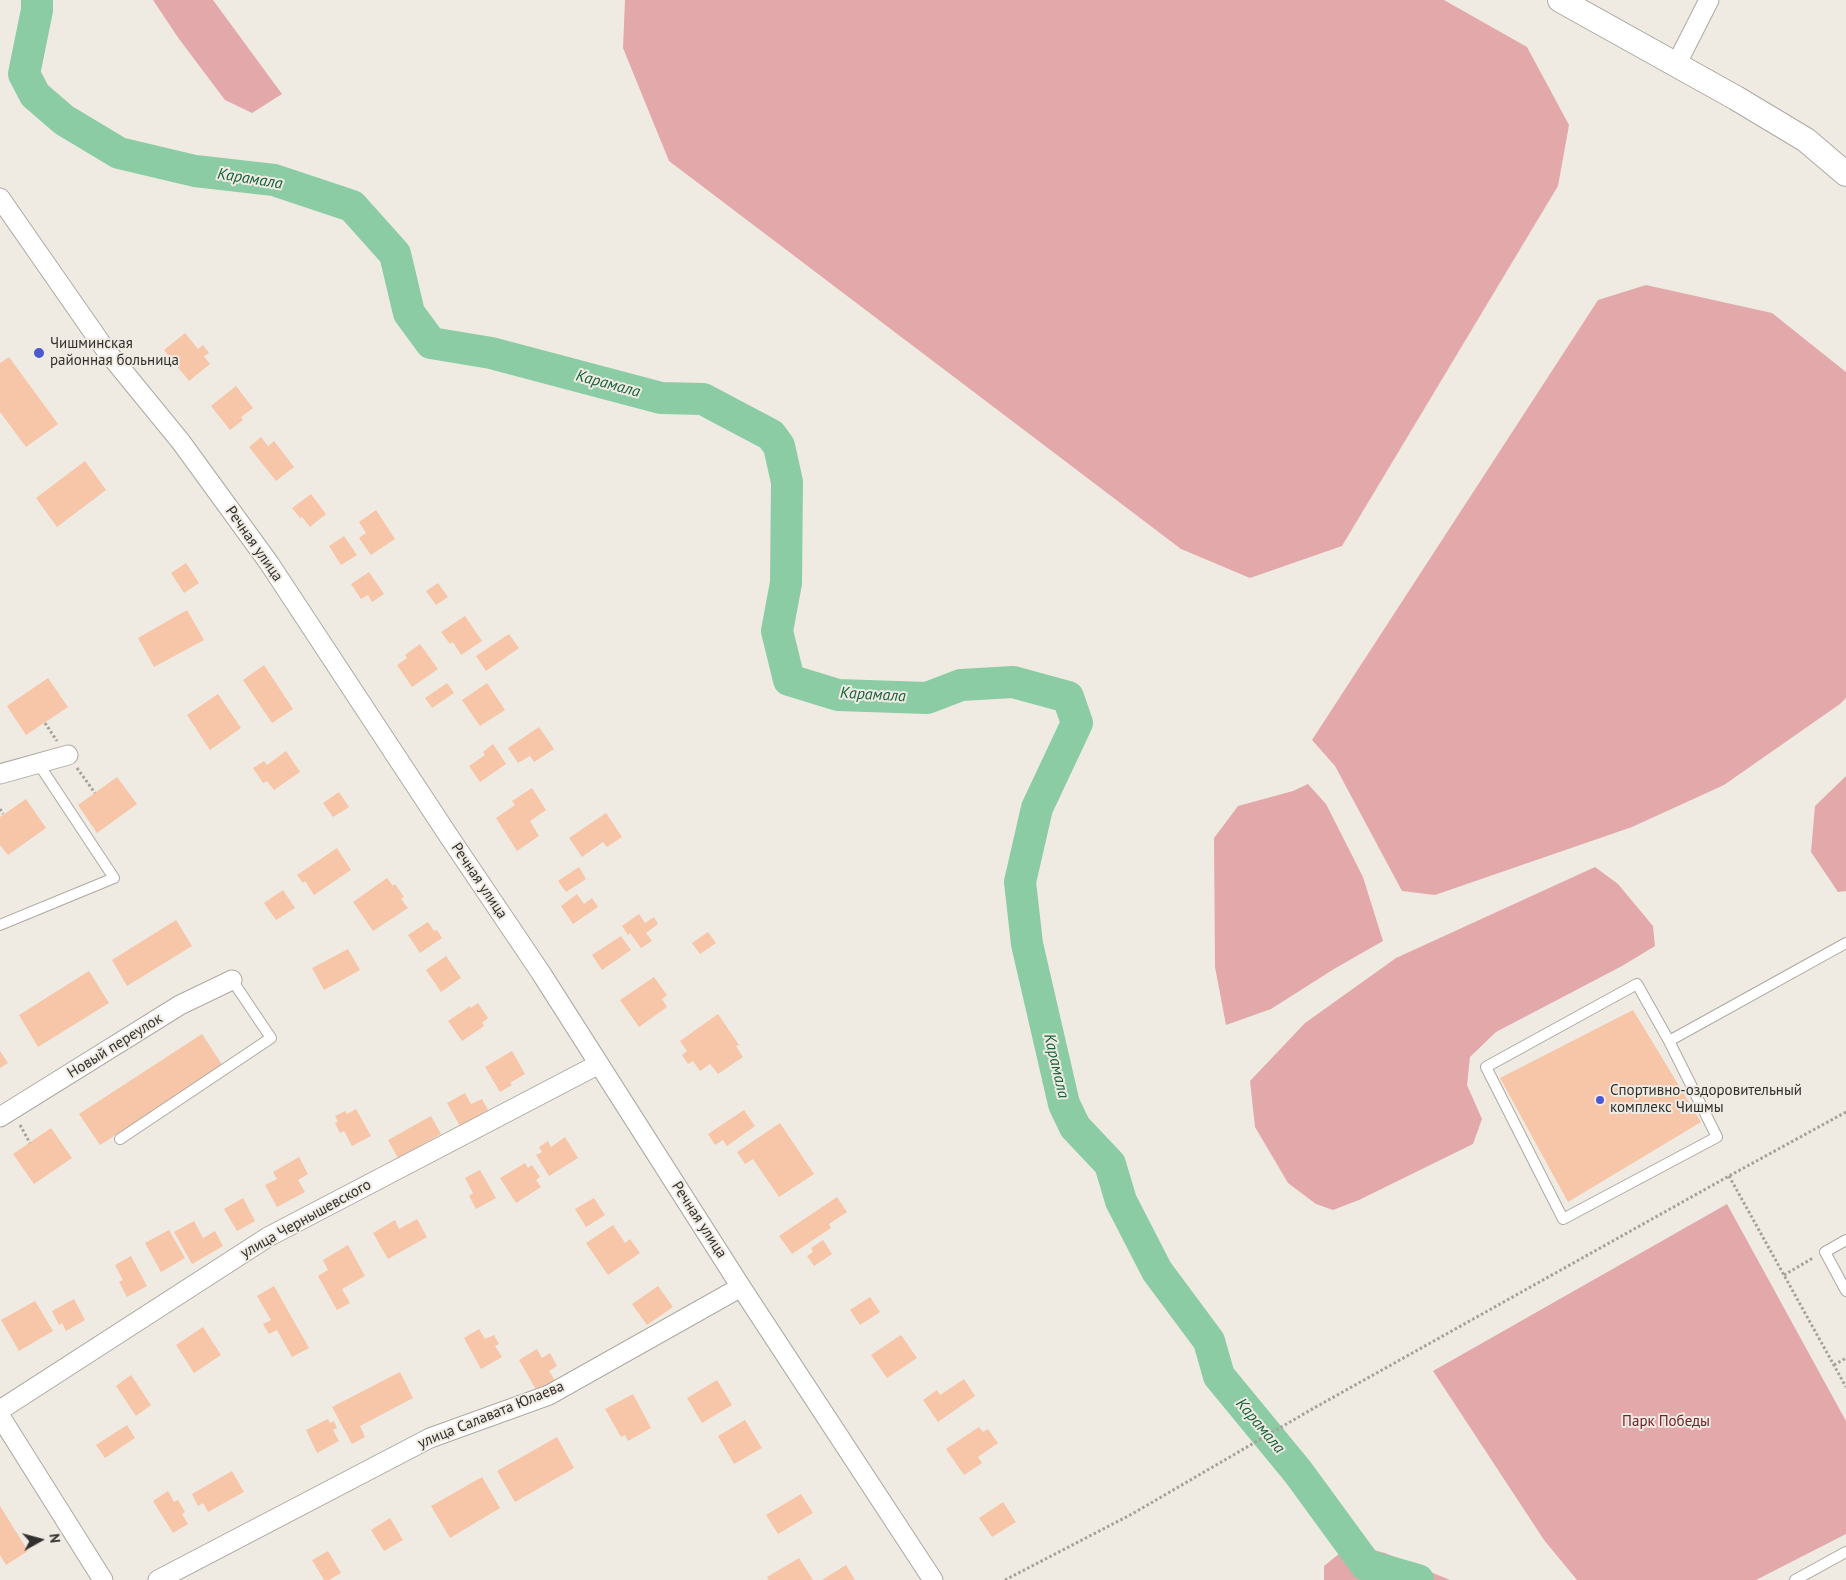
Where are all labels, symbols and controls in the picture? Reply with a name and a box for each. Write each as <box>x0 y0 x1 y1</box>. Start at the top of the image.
water label: Карамала <box>216 164 284 194</box>
place label: Чишминская районная больница <box>50 335 179 370</box>
marker: Чишминская районная больница <box>32 346 46 360</box>
water label: Карамала <box>574 366 642 402</box>
street label: Речная улица <box>221 503 287 585</box>
water label: Карамала <box>840 684 906 706</box>
street label: Речная улица <box>447 840 511 922</box>
street label: Новый переулок <box>64 1010 166 1082</box>
water label: Карамала <box>1039 1032 1073 1100</box>
place label: Спортивно-оздоровительный комплекс Чишмы <box>1610 1082 1802 1117</box>
marker: Спортивно-оздоровительный комплекс Чишмы <box>1594 1094 1606 1106</box>
street label: улица Чернышевского <box>238 1176 374 1262</box>
street label: Речная улица <box>668 1178 730 1262</box>
street label: улица Салавата Юлаева <box>415 1377 567 1453</box>
water label: Карамала <box>1231 1395 1289 1457</box>
park label: Парк Победы <box>1622 1413 1710 1431</box>
north arrow <box>15 1515 65 1565</box>
text: N <box>45 1533 64 1544</box>

